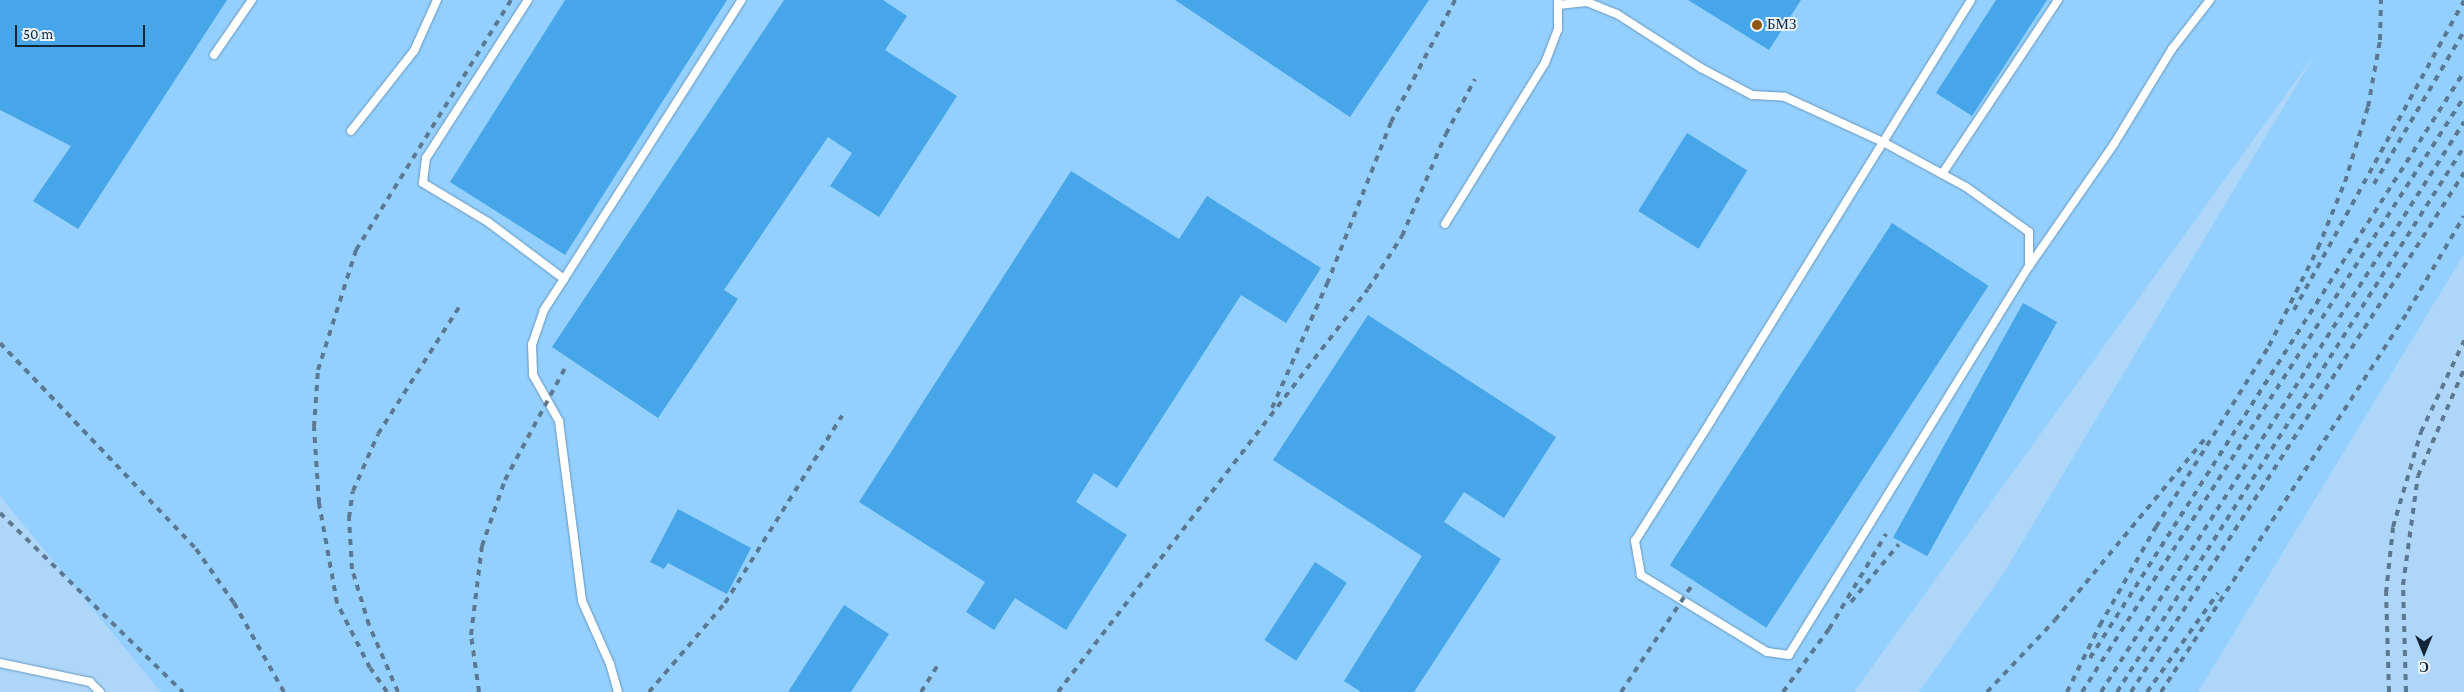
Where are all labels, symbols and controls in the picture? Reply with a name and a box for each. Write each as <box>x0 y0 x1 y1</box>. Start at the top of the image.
scale bar <box>18 15 148 47</box>
place label: БМЗ <box>1767 16 1796 34</box>
marker: БМЗ <box>1751 19 1763 31</box>
text: 50 m <box>23 26 53 42</box>
north arrow <box>2399 627 2449 677</box>
text: С <box>2419 659 2429 675</box>

